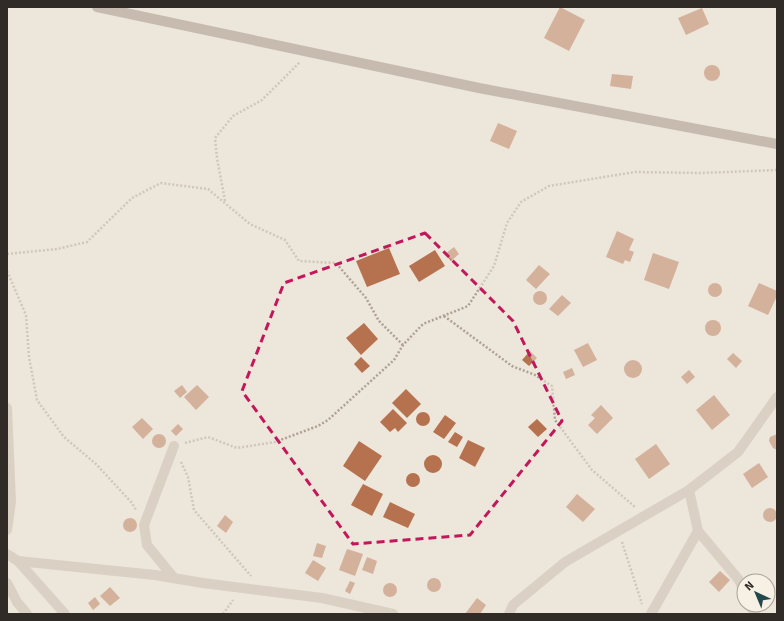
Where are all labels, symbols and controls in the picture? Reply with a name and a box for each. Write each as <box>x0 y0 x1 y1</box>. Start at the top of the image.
north arrow <box>736 573 776 613</box>
text: N <box>742 579 757 594</box>

